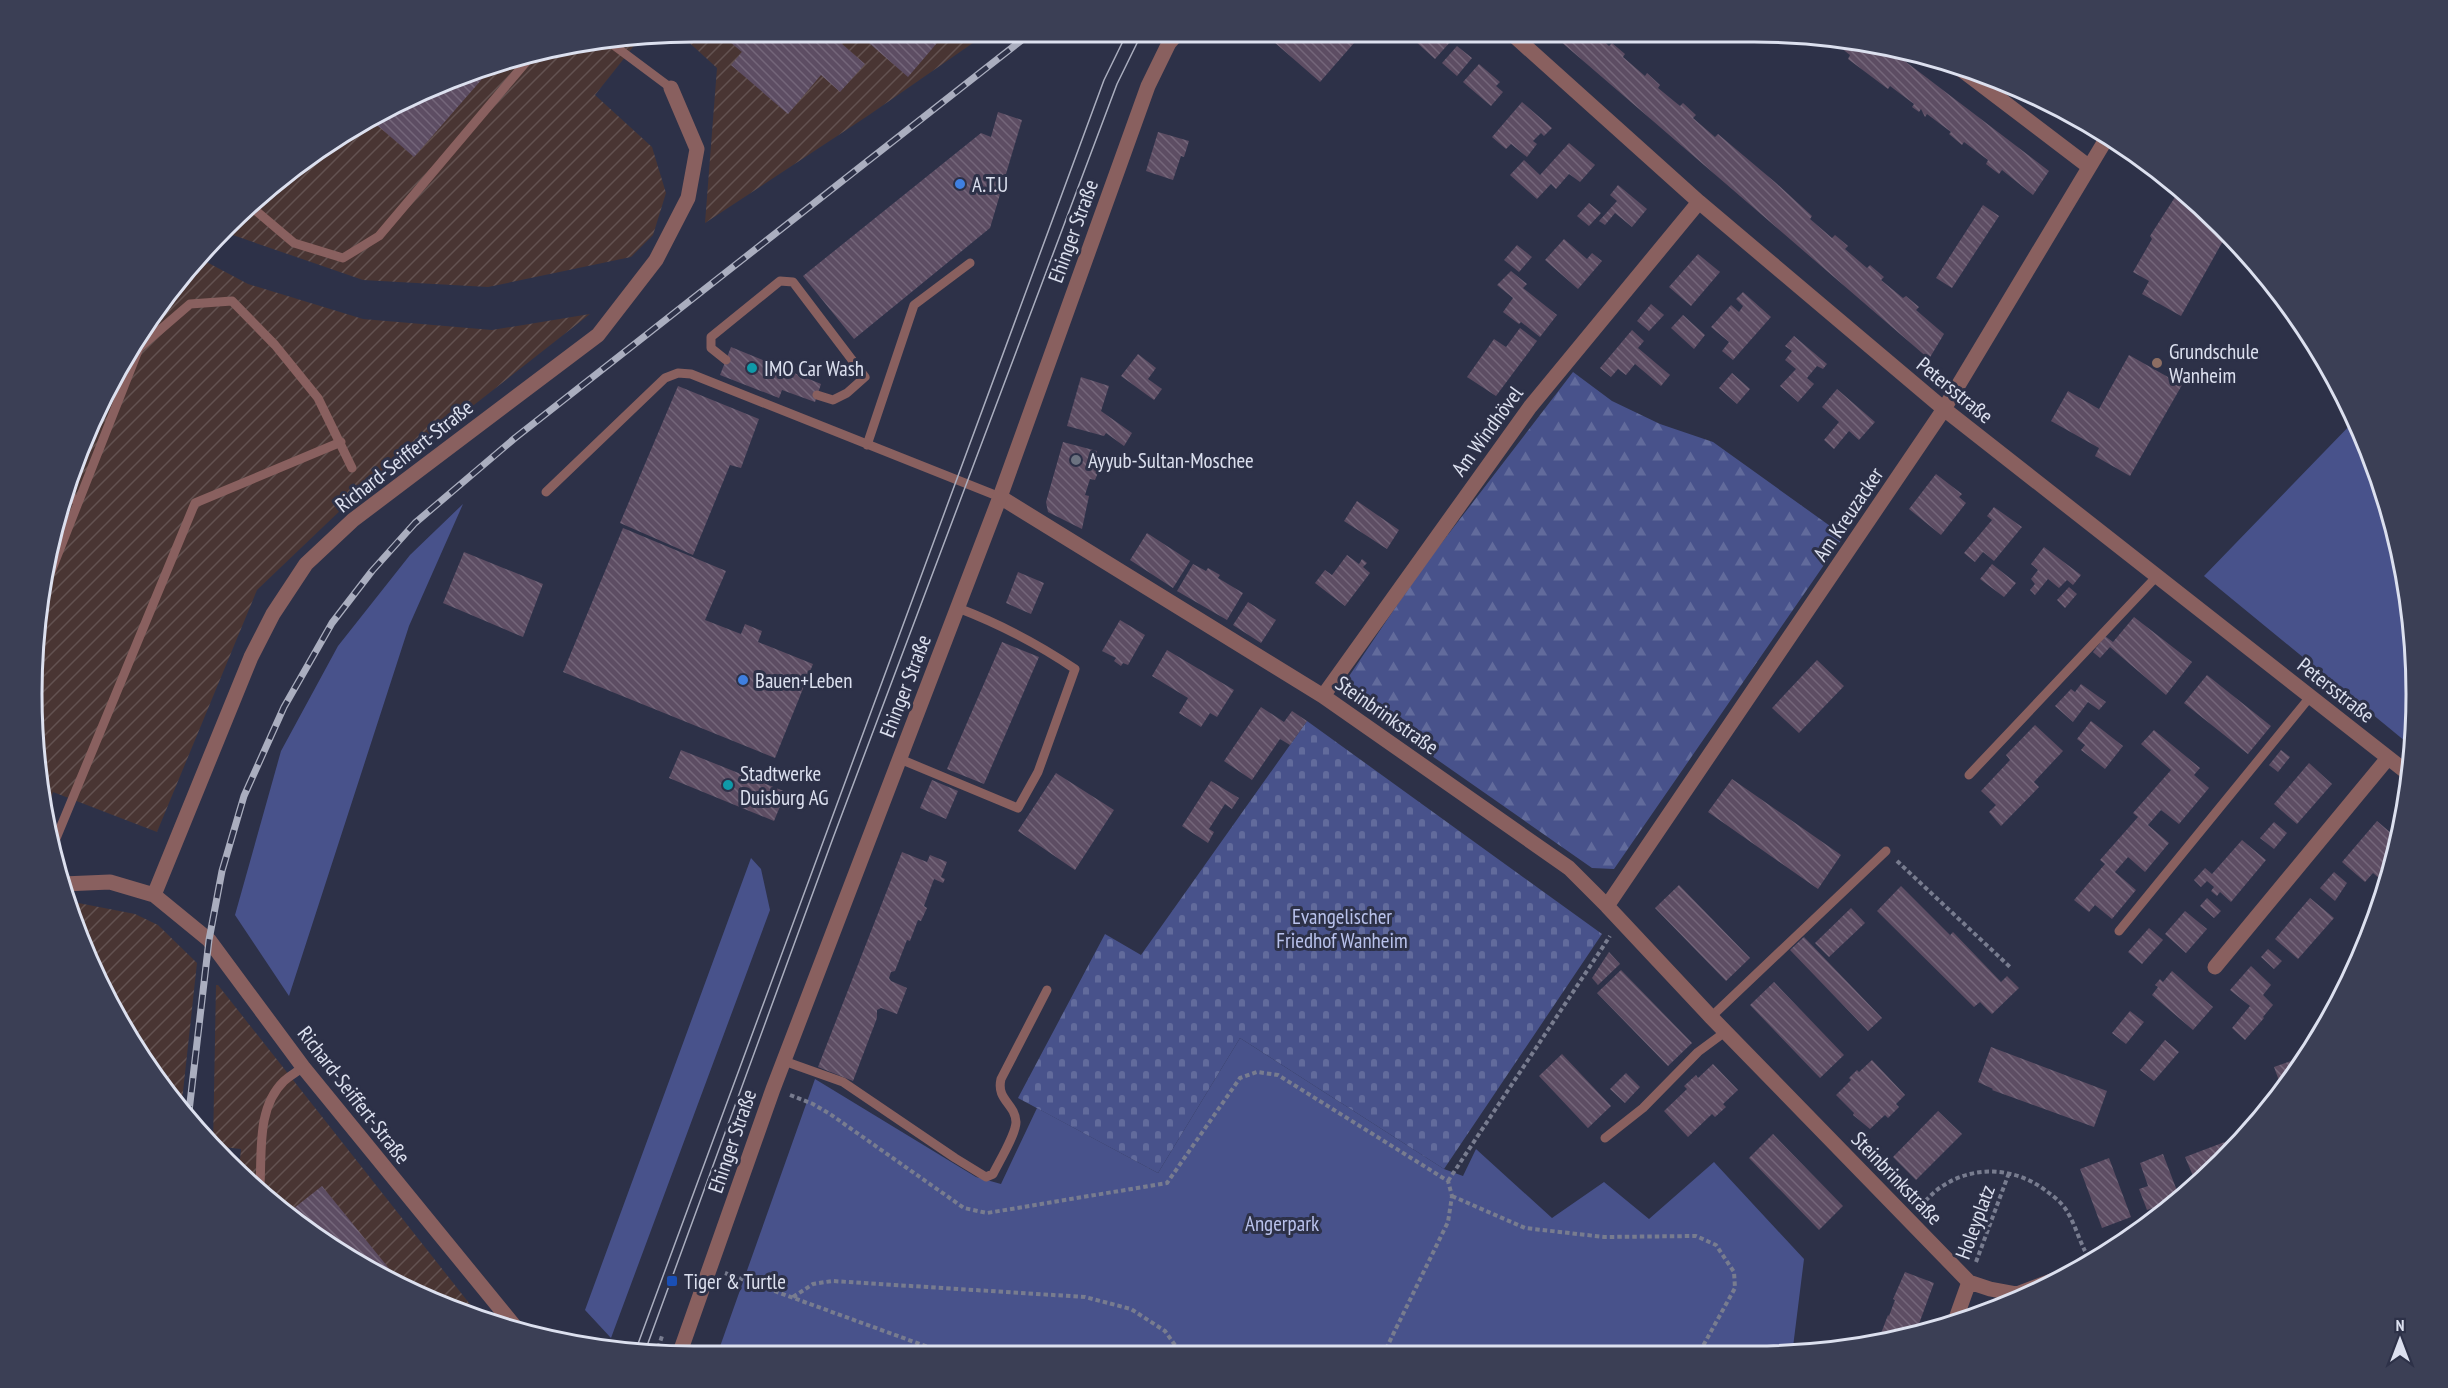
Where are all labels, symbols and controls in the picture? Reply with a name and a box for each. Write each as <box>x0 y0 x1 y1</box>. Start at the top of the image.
place label: A.T.U <box>972 171 1008 198</box>
street label: Ehinger Straße <box>1042 176 1104 286</box>
marker: A.T.U <box>953 177 967 191</box>
place label: Grundschule Wanheim <box>2169 338 2259 389</box>
street label: Petersstraße <box>1911 351 1999 429</box>
place label: IMO Car Wash <box>764 355 864 382</box>
marker: Grundschule Wanheim <box>2150 356 2164 370</box>
marker: IMO Car Wash <box>745 361 759 375</box>
street label: Am Windhövel <box>1445 381 1529 481</box>
street label: Richard-Seiffert-Straße <box>330 394 478 518</box>
place label: Ayyub-Sultan-Moschee <box>1088 447 1254 474</box>
marker: Ayyub-Sultan-Moschee <box>1069 453 1083 467</box>
street label: Am Kreuzacker <box>1807 462 1889 566</box>
street label: Ehinger Straße <box>873 631 937 741</box>
street label: Petersstraße <box>2292 651 2380 729</box>
place label: Bauen+Leben <box>755 667 852 694</box>
street label: Steinbrinkstraße <box>1330 670 1444 760</box>
marker: Bauen+Leben <box>736 673 750 687</box>
place label: Stadtwerke Duisburg AG <box>740 760 829 811</box>
marker: Stadtwerke Duisburg AG <box>721 778 735 792</box>
park label: Evangelischer Friedhof Wanheim <box>1276 903 1408 954</box>
street label: Richard-Seiffert-Straße <box>292 1021 416 1169</box>
street label: Ehinger Straße <box>702 1086 762 1196</box>
street label: Steinbrinkstraße <box>1846 1126 1948 1230</box>
street label: Holeyplatz <box>1949 1181 2001 1263</box>
park label: Angerpark <box>1245 1210 1319 1237</box>
place label: Tiger & Turtle <box>684 1268 786 1295</box>
marker: Tiger & Turtle <box>665 1274 679 1288</box>
north arrow <box>2370 1310 2430 1370</box>
text: N <box>2396 1315 2404 1335</box>

